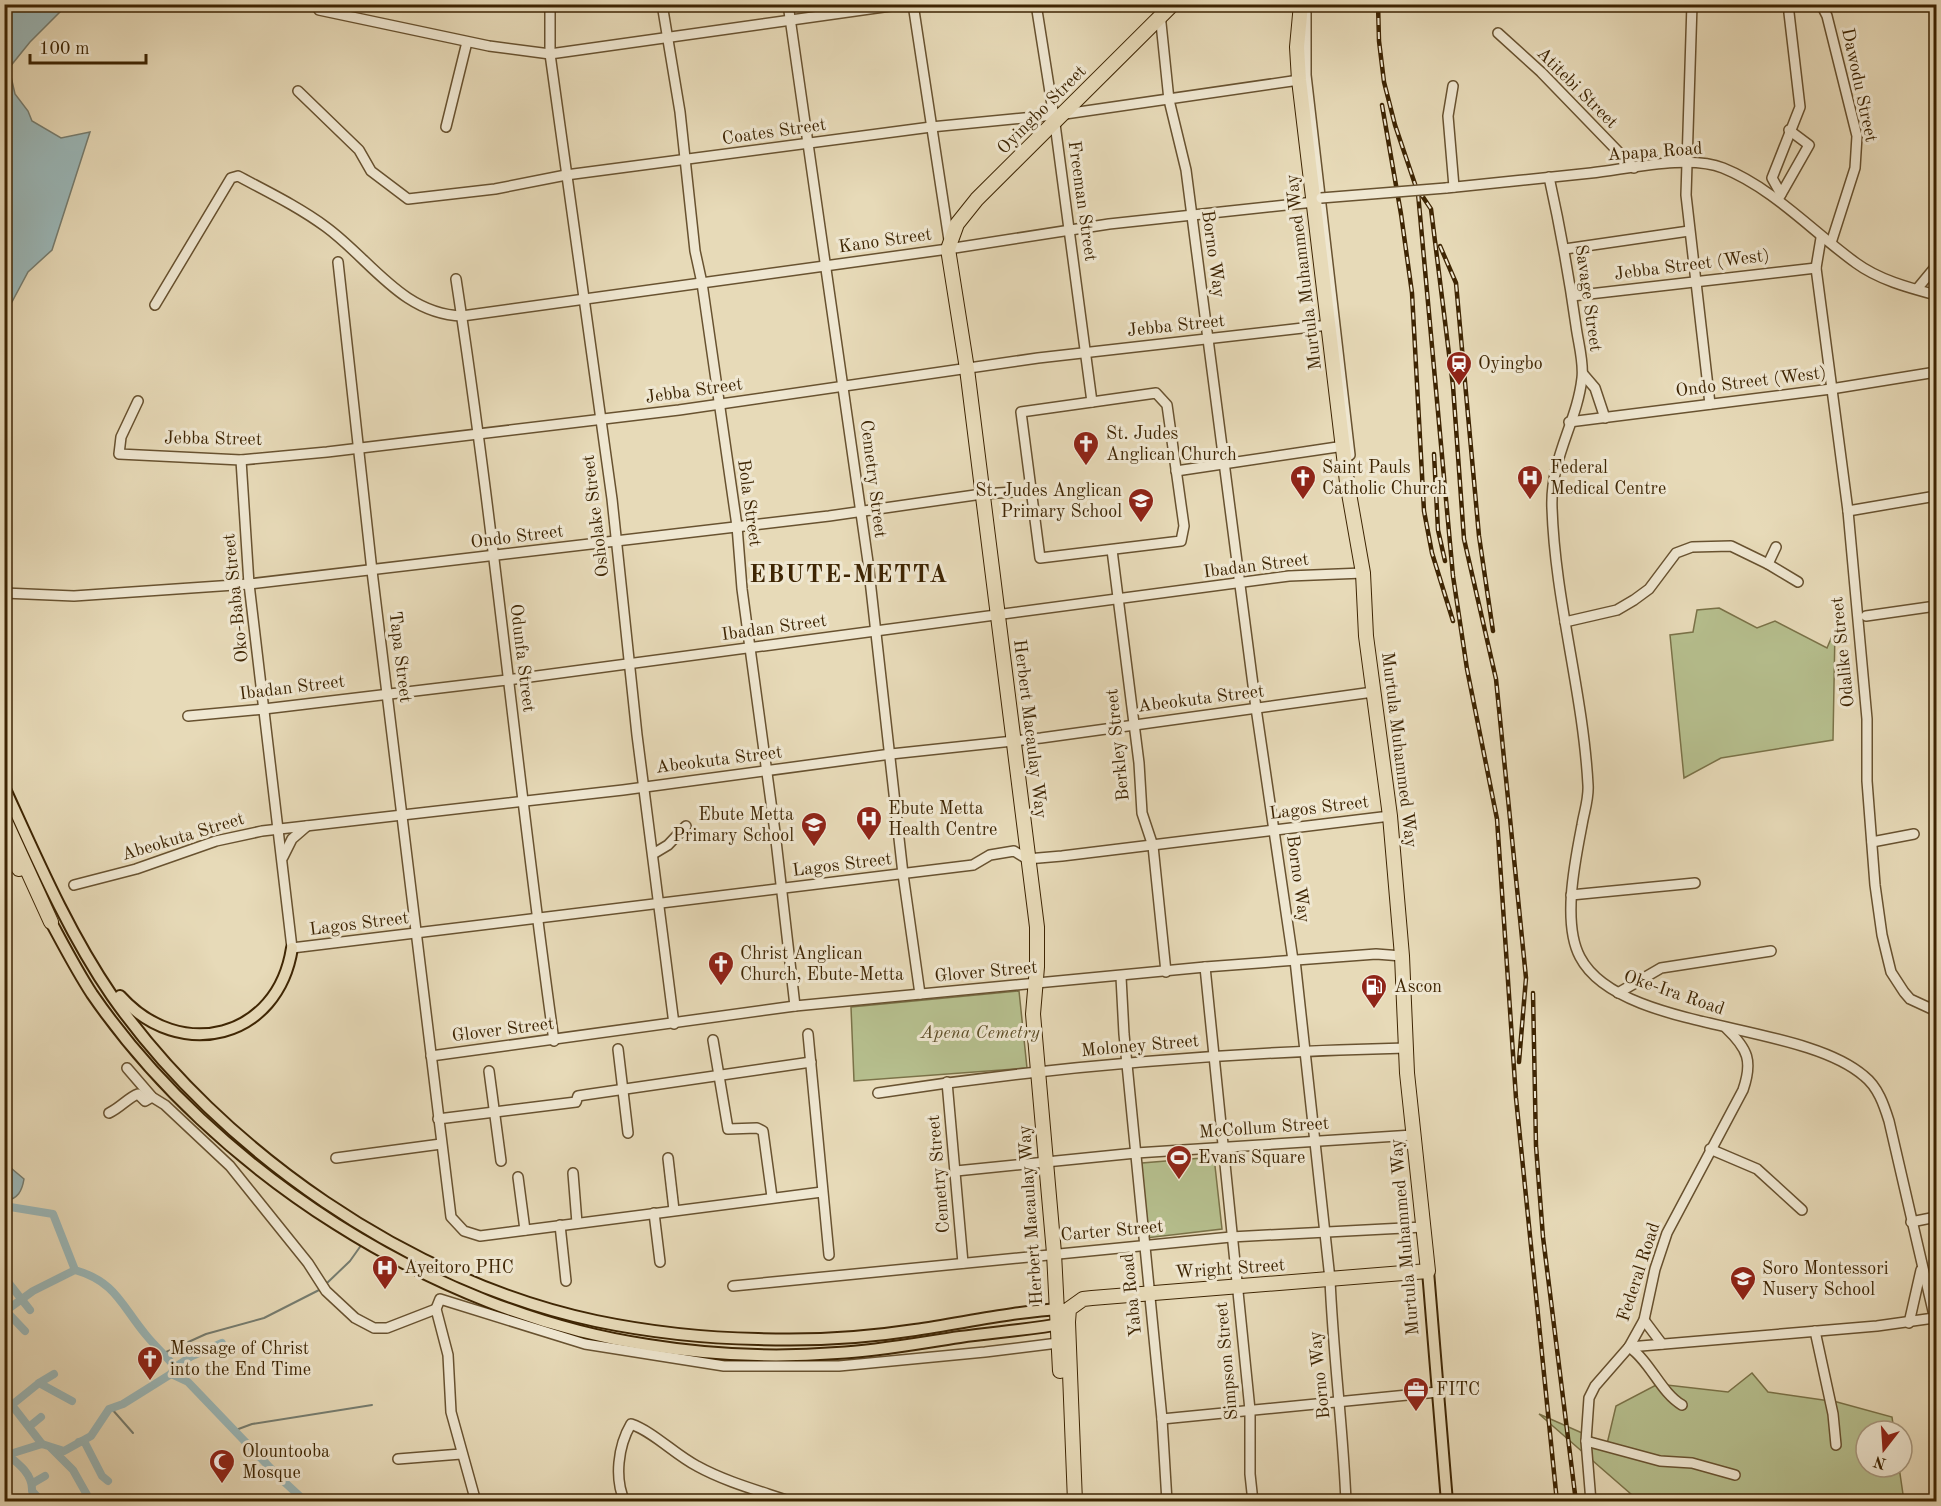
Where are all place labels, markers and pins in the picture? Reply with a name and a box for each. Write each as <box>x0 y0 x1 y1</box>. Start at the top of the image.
station icon: Oyingbo <box>1444 349 1474 387</box>
place label: Oyingbo <box>1478 355 1543 373</box>
place label: St. Judes Anglican Church <box>1106 425 1237 464</box>
church icon: St. Judes Anglican Church <box>1071 429 1101 467</box>
place label: Saint Pauls Catholic Church <box>1322 459 1447 498</box>
place label: Federal Medical Centre <box>1550 459 1666 498</box>
church icon: Saint Pauls Catholic Church <box>1288 463 1318 501</box>
hospital icon: Federal Medical Centre <box>1515 463 1545 501</box>
place label: St. Judes Anglican Primary School <box>975 482 1122 521</box>
school or university icon: St. Judes Anglican Primary School <box>1126 486 1156 524</box>
place label: Ebute Metta Health Centre <box>888 800 997 839</box>
hospital icon: Ebute Metta Health Centre <box>854 804 884 842</box>
place label: Ebute Metta Primary School <box>673 806 794 845</box>
school or university icon: Ebute Metta Primary School <box>799 810 829 848</box>
place label: Christ Anglican Church, Ebute-Metta <box>740 945 904 984</box>
church icon: Christ Anglican Church, Ebute-Metta <box>706 949 736 987</box>
fuel station icon: Ascon <box>1359 972 1389 1010</box>
place label: Ascon <box>1394 978 1442 996</box>
sports icon: Evans Square <box>1164 1143 1194 1181</box>
place label: Evans Square <box>1198 1149 1305 1167</box>
hospital icon: Ayeitoro PHC <box>370 1253 400 1291</box>
place label: Ayeitoro PHC <box>404 1259 514 1277</box>
place label: Soro Montessori Nusery School <box>1762 1260 1889 1299</box>
school or university icon: Soro Montessori Nusery School <box>1728 1264 1758 1302</box>
place label: Message of Christ into the End Time <box>170 1340 311 1379</box>
church icon: Message of Christ into the End Time <box>135 1344 165 1382</box>
office icon: FITC <box>1401 1375 1431 1413</box>
place label: FITC <box>1436 1381 1480 1399</box>
place label: Olountooba Mosque <box>242 1443 330 1482</box>
mosque icon: Olountooba Mosque <box>207 1447 237 1485</box>

